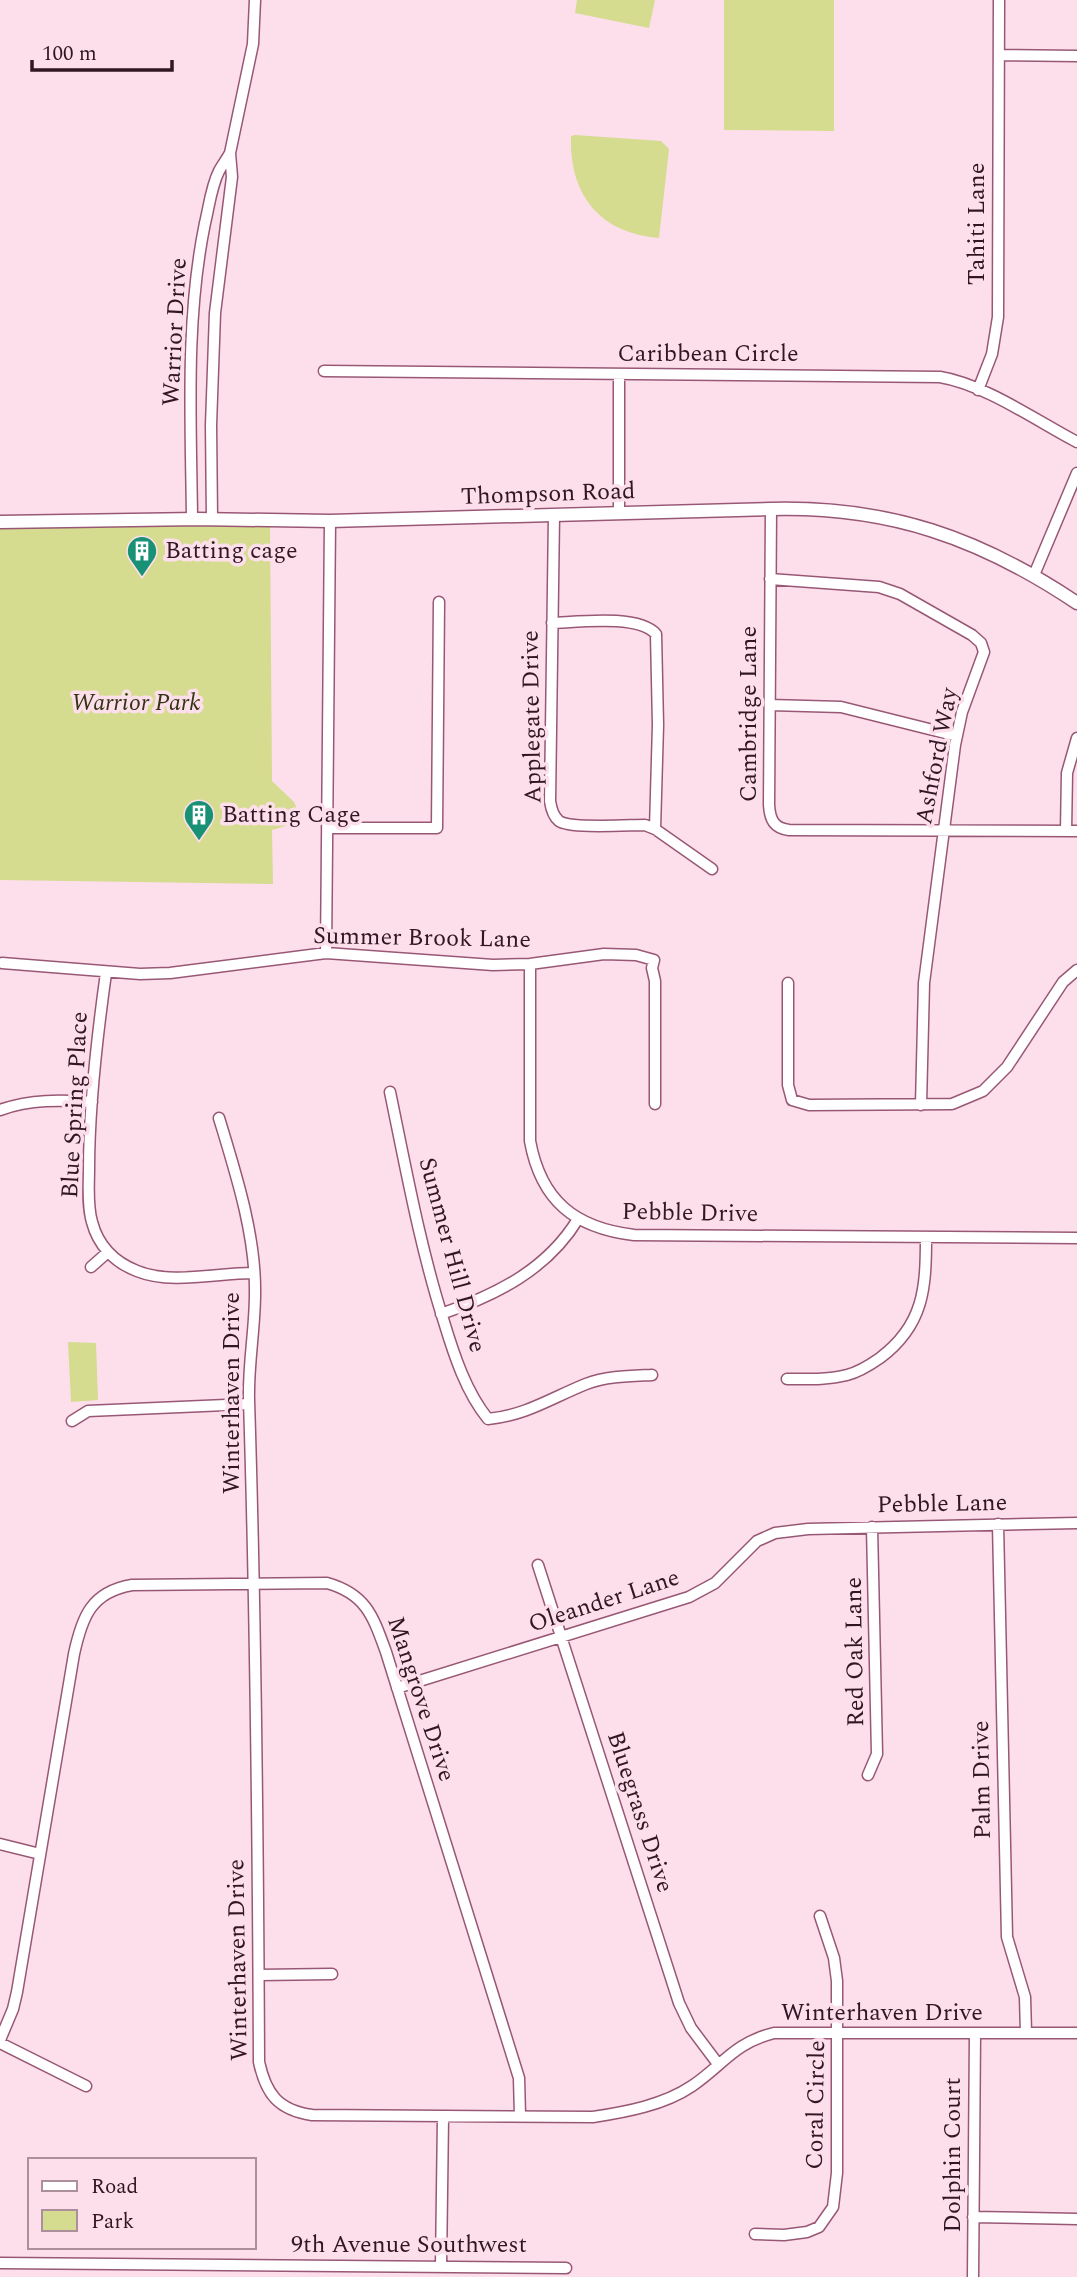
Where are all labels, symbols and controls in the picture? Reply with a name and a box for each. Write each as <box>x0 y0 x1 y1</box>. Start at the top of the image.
scale bar <box>32 28 172 72</box>
text: 100 m <box>42 38 97 70</box>
street label: Tahiti Lane <box>959 163 995 285</box>
street label: Warrior Drive <box>153 257 197 407</box>
street label: Caribbean Circle <box>617 336 799 372</box>
street label: Thompson Road <box>460 473 636 515</box>
place label: Batting cage <box>165 533 298 569</box>
building icon: Batting cage <box>125 534 159 578</box>
street label: Cambridge Lane <box>731 626 767 802</box>
street label: Applegate Drive <box>512 630 552 804</box>
street label: Ashford Way <box>906 683 968 827</box>
park label: Warrior Park <box>72 685 200 721</box>
place label: Batting Cage <box>222 797 361 833</box>
building icon: Batting Cage <box>182 798 216 842</box>
street label: Summer Brook Lane <box>313 918 531 958</box>
street label: Blue Spring Place <box>52 1011 98 1199</box>
street label: Summer Hill Drive <box>409 1154 495 1356</box>
street label: Pebble Drive <box>621 1194 759 1232</box>
street label: Winterhaven Drive <box>214 1292 250 1494</box>
street label: Pebble Lane <box>877 1485 1007 1523</box>
street label: Oleander Lane <box>524 1560 684 1642</box>
street label: Red Oak Lane <box>836 1577 874 1727</box>
street label: Mangrove Drive <box>377 1612 465 1786</box>
street label: Palm Drive <box>963 1720 1001 1840</box>
street label: Bluegrass Drive <box>597 1727 683 1897</box>
street label: Winterhaven Drive <box>218 1859 258 2061</box>
street label: Winterhaven Drive <box>781 1995 983 2031</box>
street label: Coral Circle <box>797 2040 835 2170</box>
street label: Dolphin Court <box>935 2077 971 2233</box>
legend <box>28 2158 256 2249</box>
text: Road <box>91 2171 138 2203</box>
text: Park <box>91 2206 135 2238</box>
street label: 9th Avenue Southwest <box>291 2227 527 2263</box>

